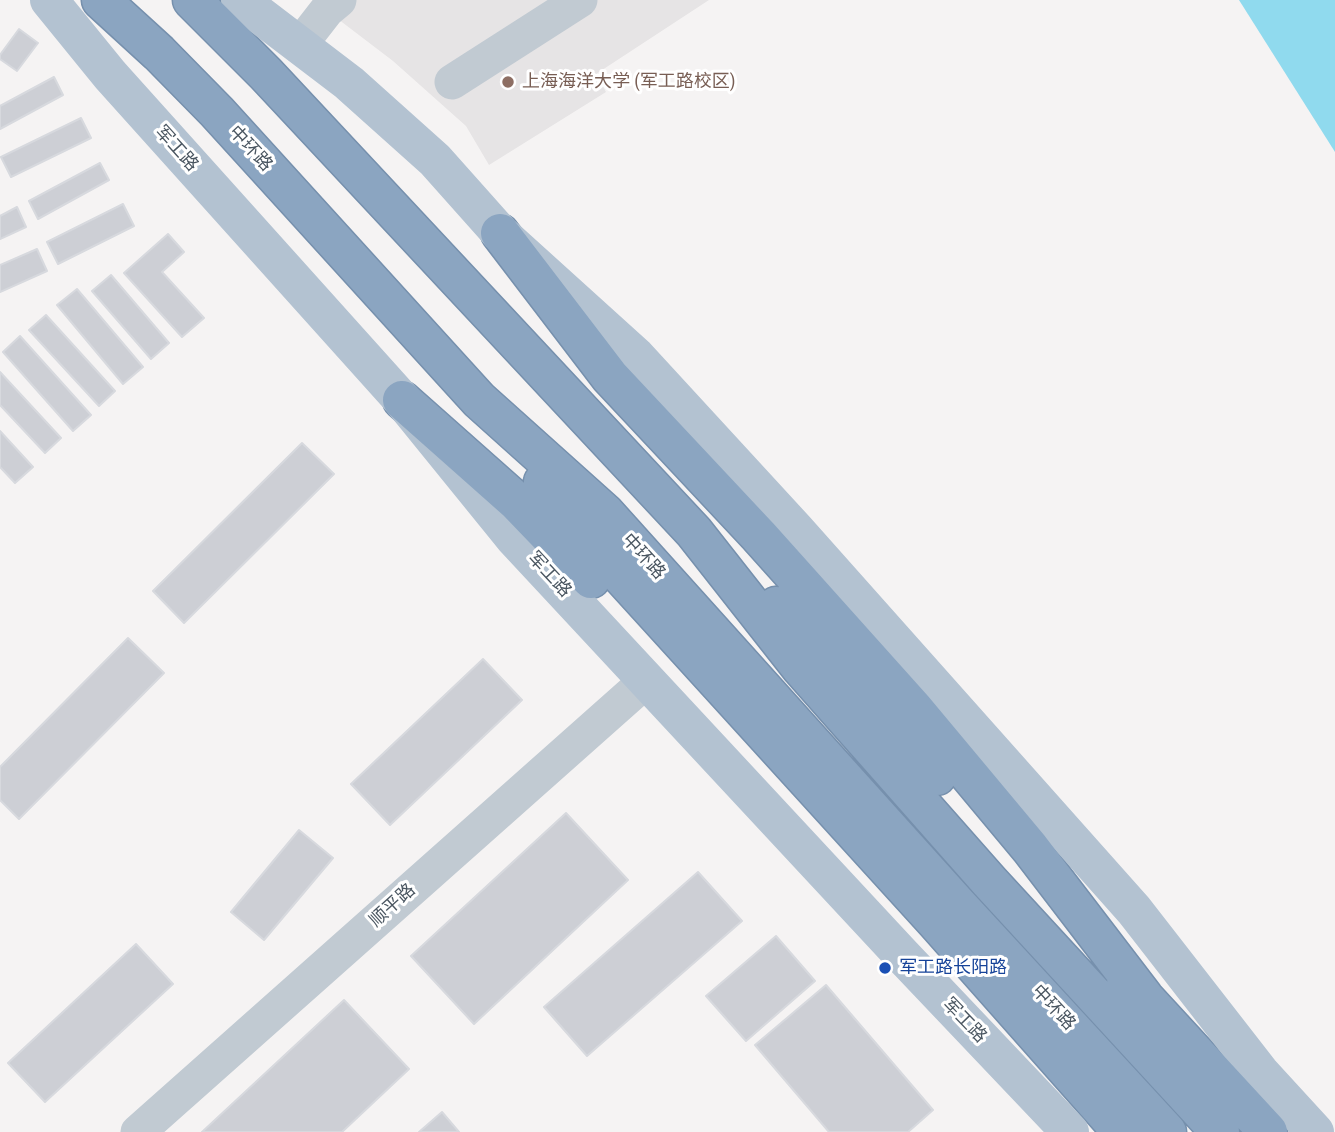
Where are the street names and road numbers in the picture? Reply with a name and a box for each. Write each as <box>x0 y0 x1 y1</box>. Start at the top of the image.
street label: 军工路 <box>150 122 202 176</box>
street label: 中环路 <box>224 122 276 176</box>
street label: 中环路 <box>617 530 669 584</box>
street label: 军工路 <box>523 548 575 602</box>
street label: 顺平路 <box>366 880 420 932</box>
street label: 中环路 <box>1027 981 1079 1035</box>
street label: 军工路 <box>937 994 991 1048</box>

